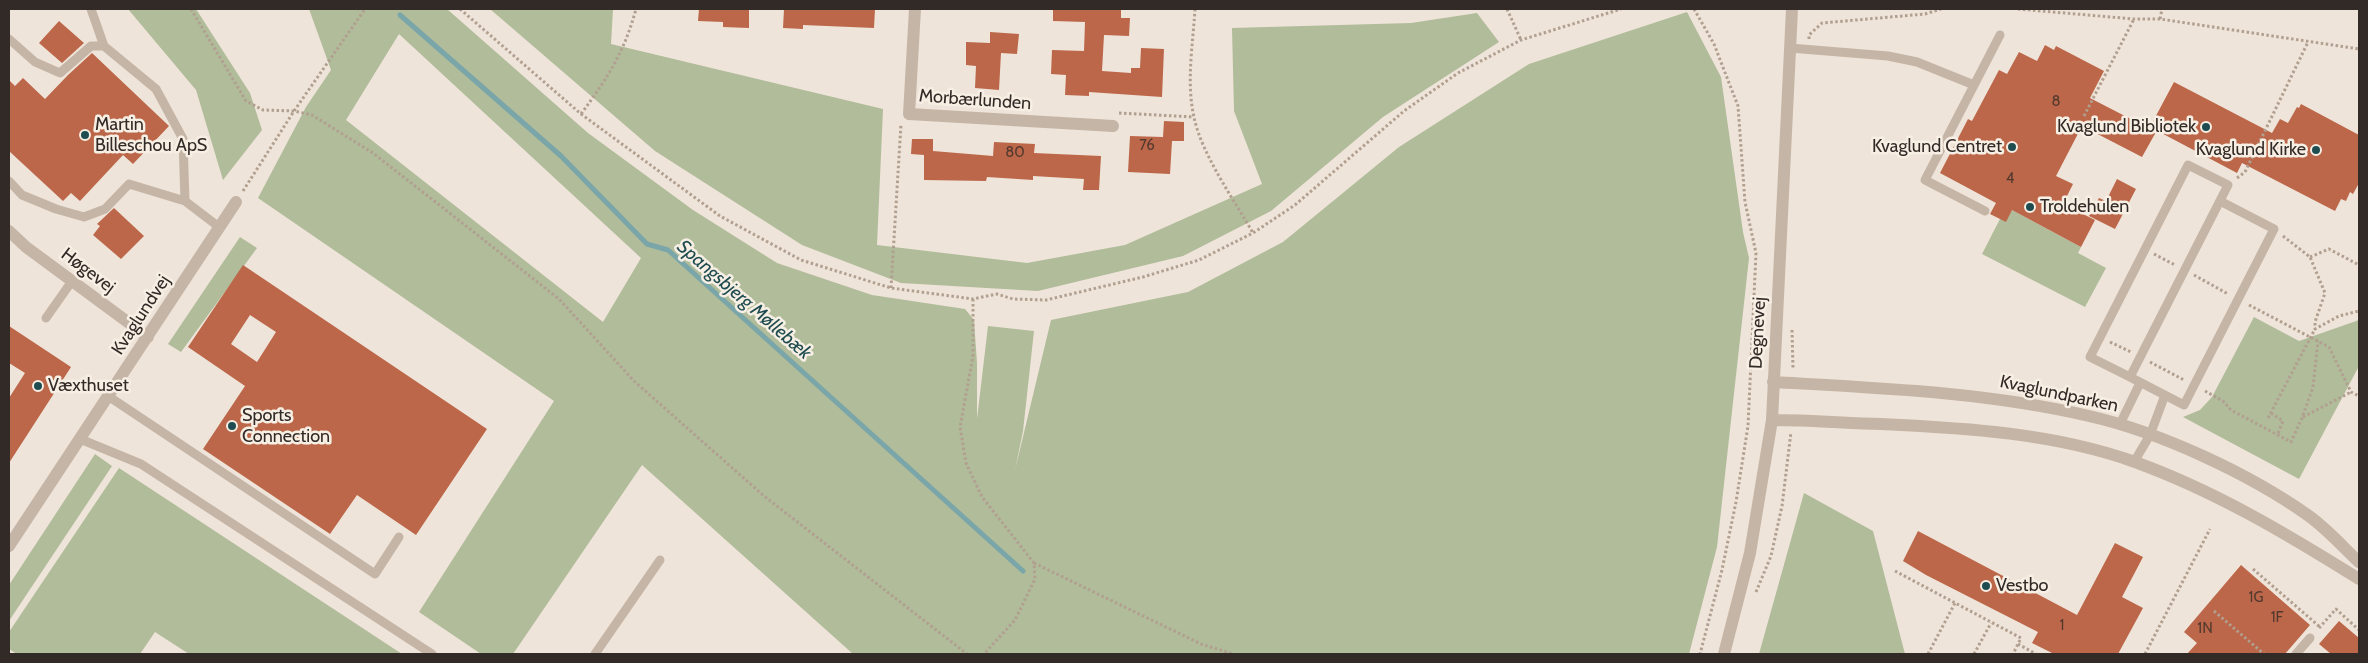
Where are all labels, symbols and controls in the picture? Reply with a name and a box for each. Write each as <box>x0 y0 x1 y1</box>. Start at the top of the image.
street label: Morbærlunden <box>918 85 1032 115</box>
house number: 8 <box>2051 93 2061 111</box>
place label: Martin Billeschou ApS <box>95 114 207 156</box>
place label: Kvaglund Bibliotek <box>2057 116 2196 138</box>
marker: Kvaglund Bibliotek <box>2200 121 2212 133</box>
marker: Martin Billeschou ApS <box>79 129 91 141</box>
place label: Kvaglund Centret <box>1872 136 2002 158</box>
house number: 76 <box>1139 137 1155 155</box>
place label: Kvaglund Kirke <box>2196 139 2306 161</box>
marker: Kvaglund Centret <box>2006 141 2018 153</box>
house number: 80 <box>1005 144 1025 162</box>
marker: Kvaglund Kirke <box>2310 144 2322 156</box>
house number: 4 <box>2006 170 2014 188</box>
place label: Troldehulen <box>2040 196 2129 218</box>
marker: Troldehulen <box>2024 201 2036 213</box>
water label: Spangsbjerg Møllebæk <box>672 236 816 364</box>
street label: Høgevej <box>57 244 119 298</box>
street label: Kvaglundvej <box>107 271 175 359</box>
street label: Degnevej <box>1745 296 1771 370</box>
street label: Kvaglundparken <box>1998 371 2120 417</box>
place label: Væxthuset <box>48 375 129 397</box>
marker: Væxthuset <box>32 380 44 392</box>
place label: Sports Connection <box>242 405 330 448</box>
marker: Sports Connection <box>226 420 238 432</box>
place label: Vestbo <box>1996 575 2049 597</box>
marker: Vestbo <box>1980 580 1992 592</box>
house number: 1G <box>2249 589 2263 607</box>
house number: 1F <box>2271 609 2283 627</box>
house number: 1 <box>2060 617 2064 635</box>
house number: 1N <box>2197 620 2213 638</box>

